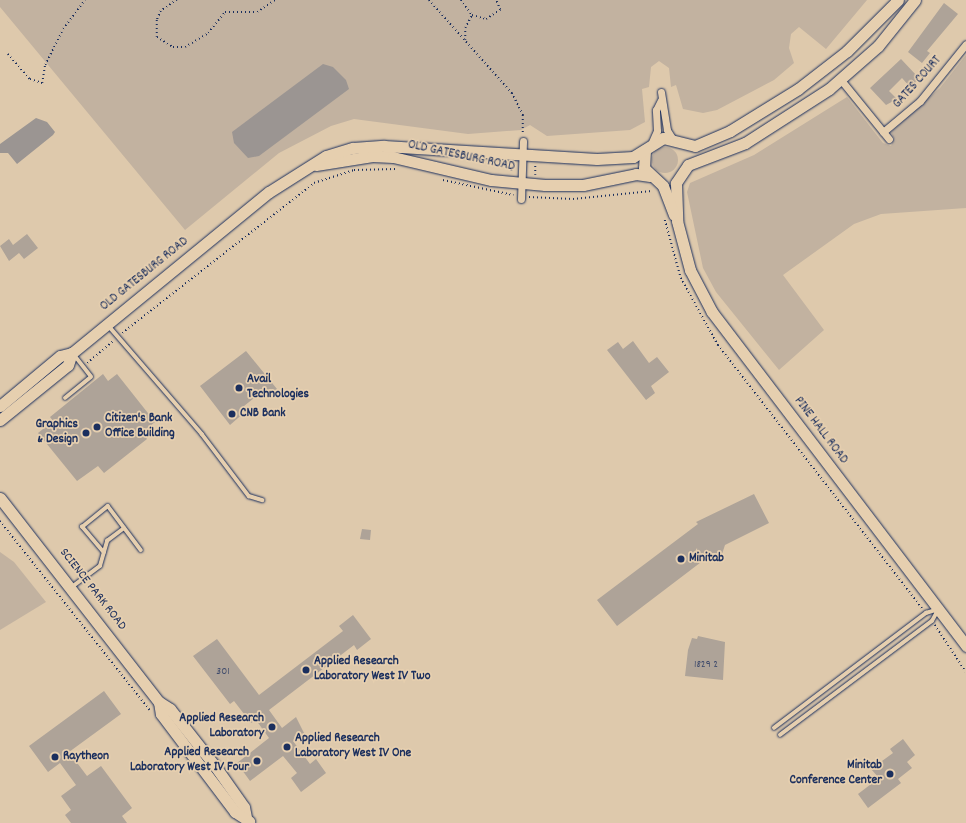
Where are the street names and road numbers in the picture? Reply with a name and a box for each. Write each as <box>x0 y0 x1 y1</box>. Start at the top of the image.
street label: GATES COURT <box>890 54 946 112</box>
street label: OLD GATESBURG ROAD <box>406 138 516 176</box>
street label: OLD GATESBURG ROAD <box>98 235 192 315</box>
street label: PINE HALL ROAD <box>790 394 850 468</box>
street label: SCIENCE PARK ROAD <box>55 546 129 634</box>

